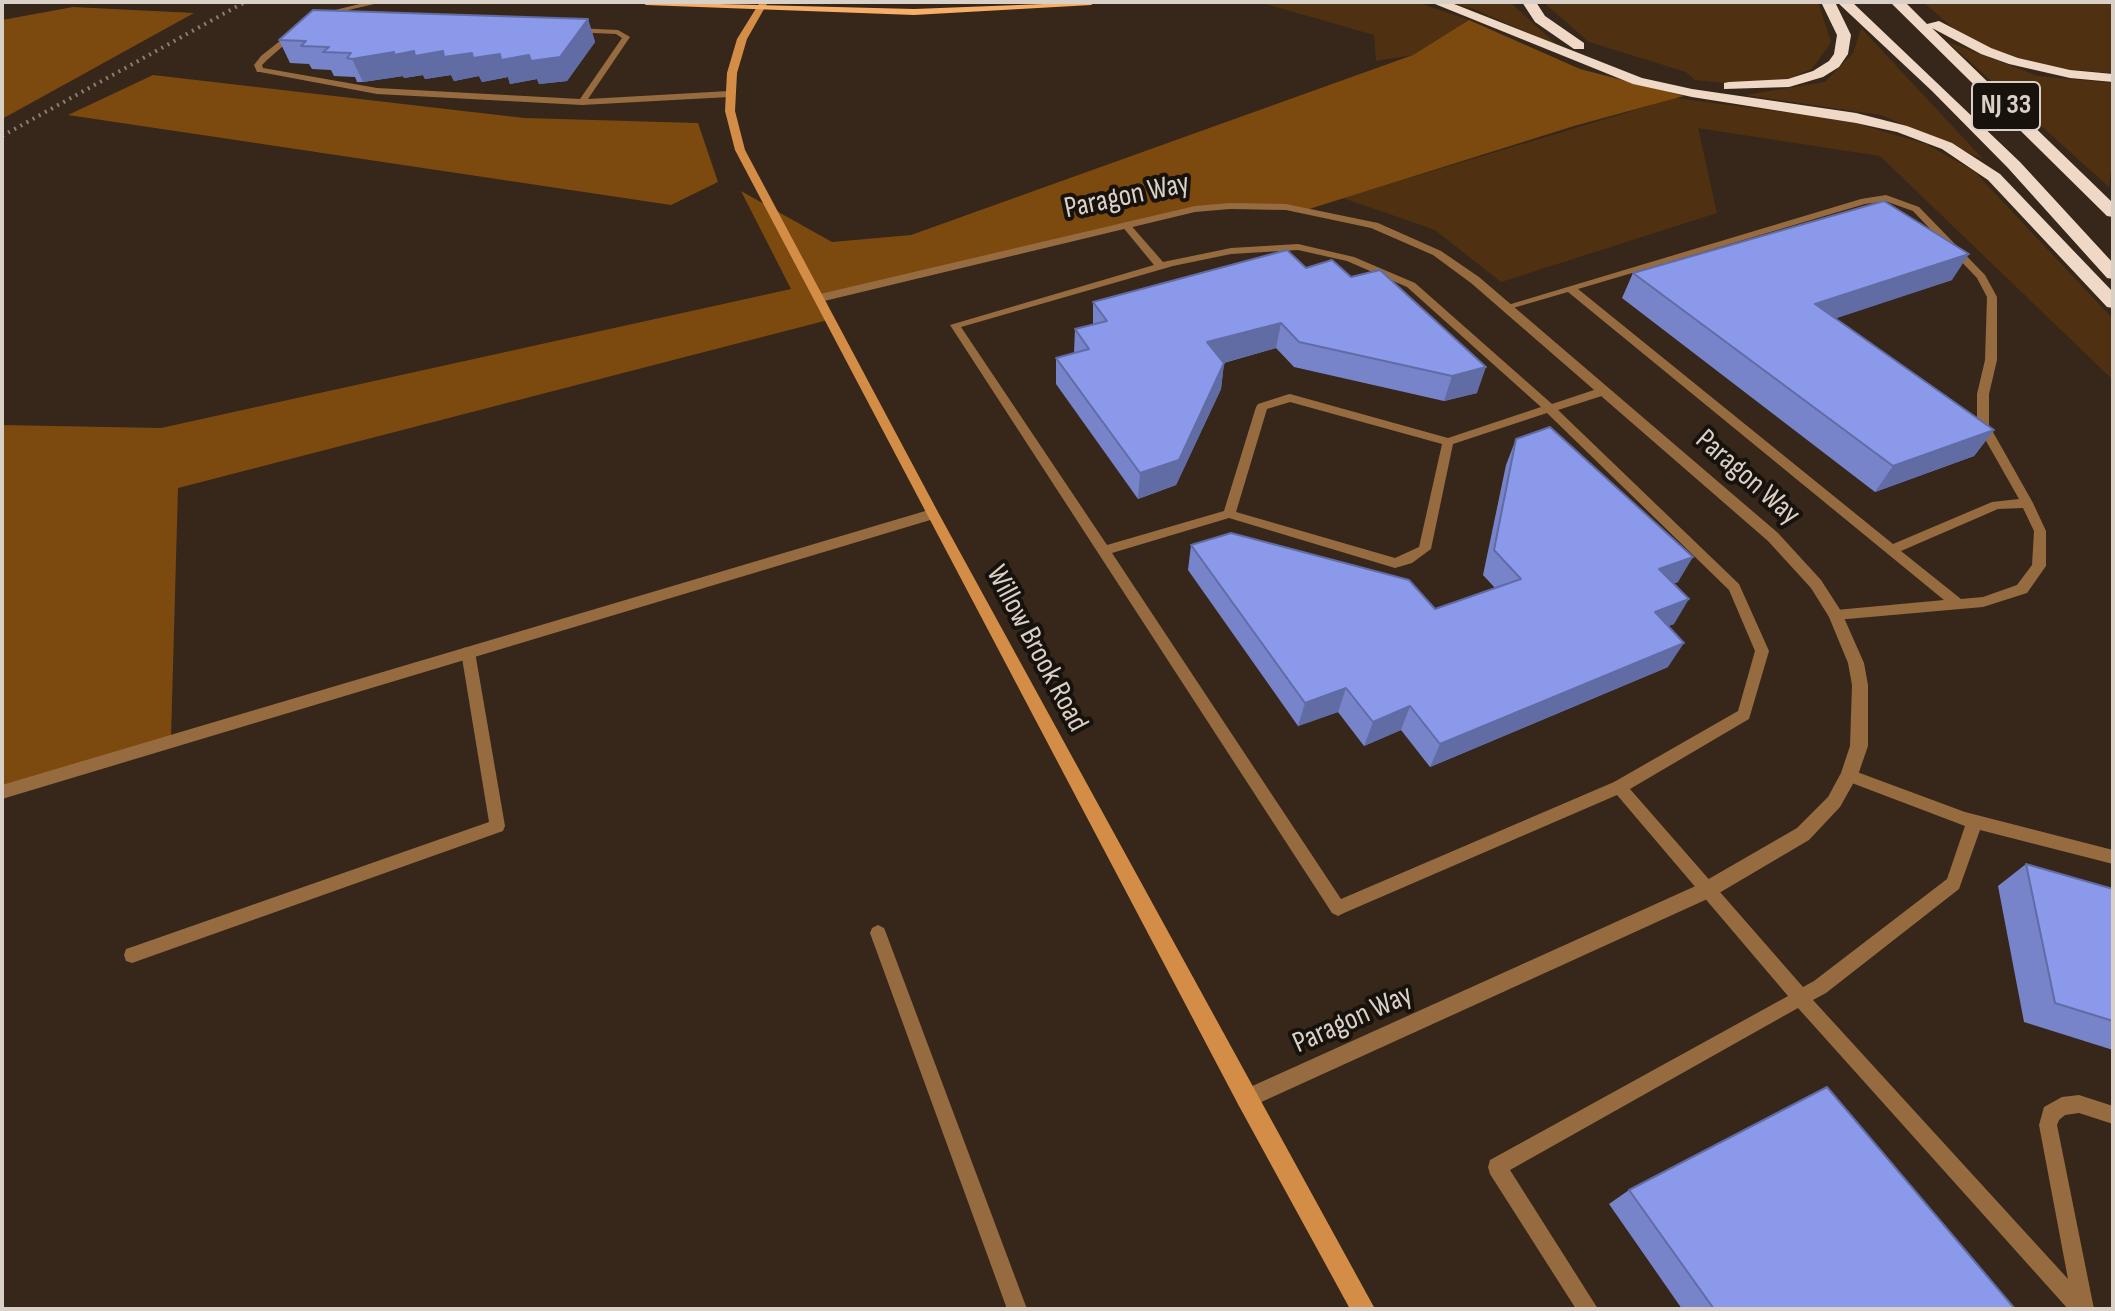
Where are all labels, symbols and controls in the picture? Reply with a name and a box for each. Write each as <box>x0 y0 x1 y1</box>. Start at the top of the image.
road number: NJ 33 <box>1972 82 2040 130</box>
street label: Paragon Way <box>1061 166 1193 228</box>
street label: Paragon Way <box>1687 423 1807 533</box>
street label: Willow Brook Road <box>977 560 1095 738</box>
street label: Paragon Way <box>1288 978 1418 1062</box>

